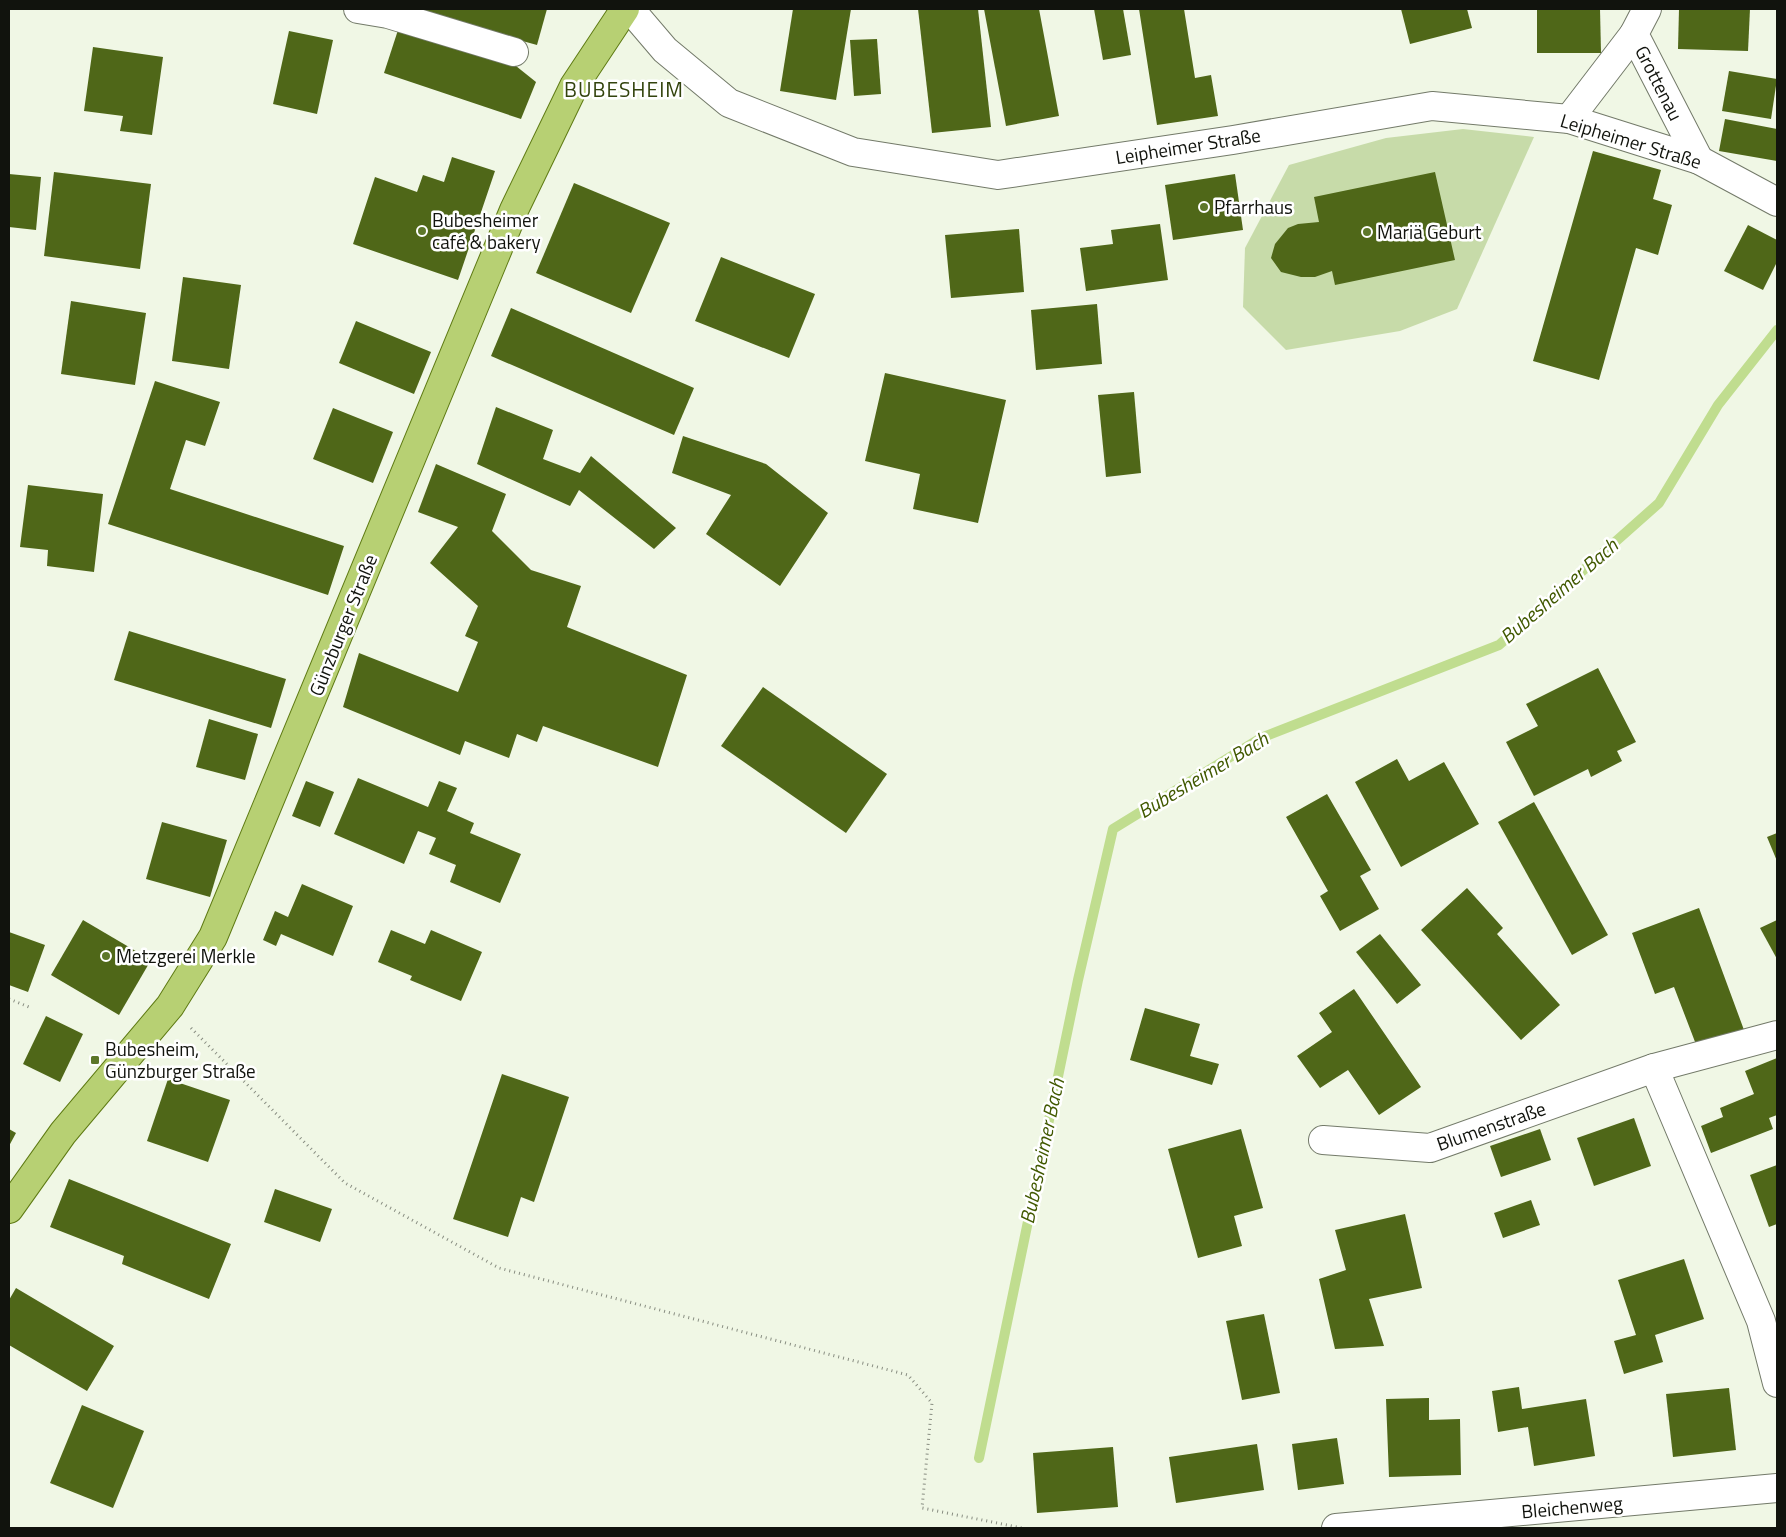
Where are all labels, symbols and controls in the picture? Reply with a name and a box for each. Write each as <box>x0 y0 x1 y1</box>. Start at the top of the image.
street label: Grottenau <box>1628 40 1691 125</box>
district label: BUBESHEIM <box>564 73 684 105</box>
street label: Leipheimer Straße <box>1557 105 1705 176</box>
street label: Leipheimer Straße <box>1113 120 1262 171</box>
place label: Pfarrhaus <box>1214 192 1293 221</box>
marker: Pfarrhaus <box>1198 201 1210 213</box>
place label: Bubesheimer café & bakery <box>432 205 541 256</box>
place label: Mariä Geburt <box>1377 217 1482 246</box>
marker: Bubesheimer café & bakery <box>416 225 428 237</box>
marker: Mariä Geburt <box>1361 226 1373 238</box>
water label: Bubesheimer Bach <box>1493 530 1625 651</box>
street label: Günzburger Straße <box>301 550 384 700</box>
water label: Bubesheimer Bach <box>1131 723 1275 826</box>
place label: Metzgerei Merkle <box>116 941 256 970</box>
marker: Metzgerei Merkle <box>100 950 112 962</box>
place label: Bubesheim, Günzburger Straße <box>105 1034 256 1085</box>
marker: Bubesheim, Günzburger Straße <box>89 1054 101 1066</box>
water label: Bubesheimer Bach <box>1011 1074 1072 1226</box>
street label: Blumenstraße <box>1432 1093 1549 1158</box>
street label: Bleichenweg <box>1520 1488 1624 1525</box>

